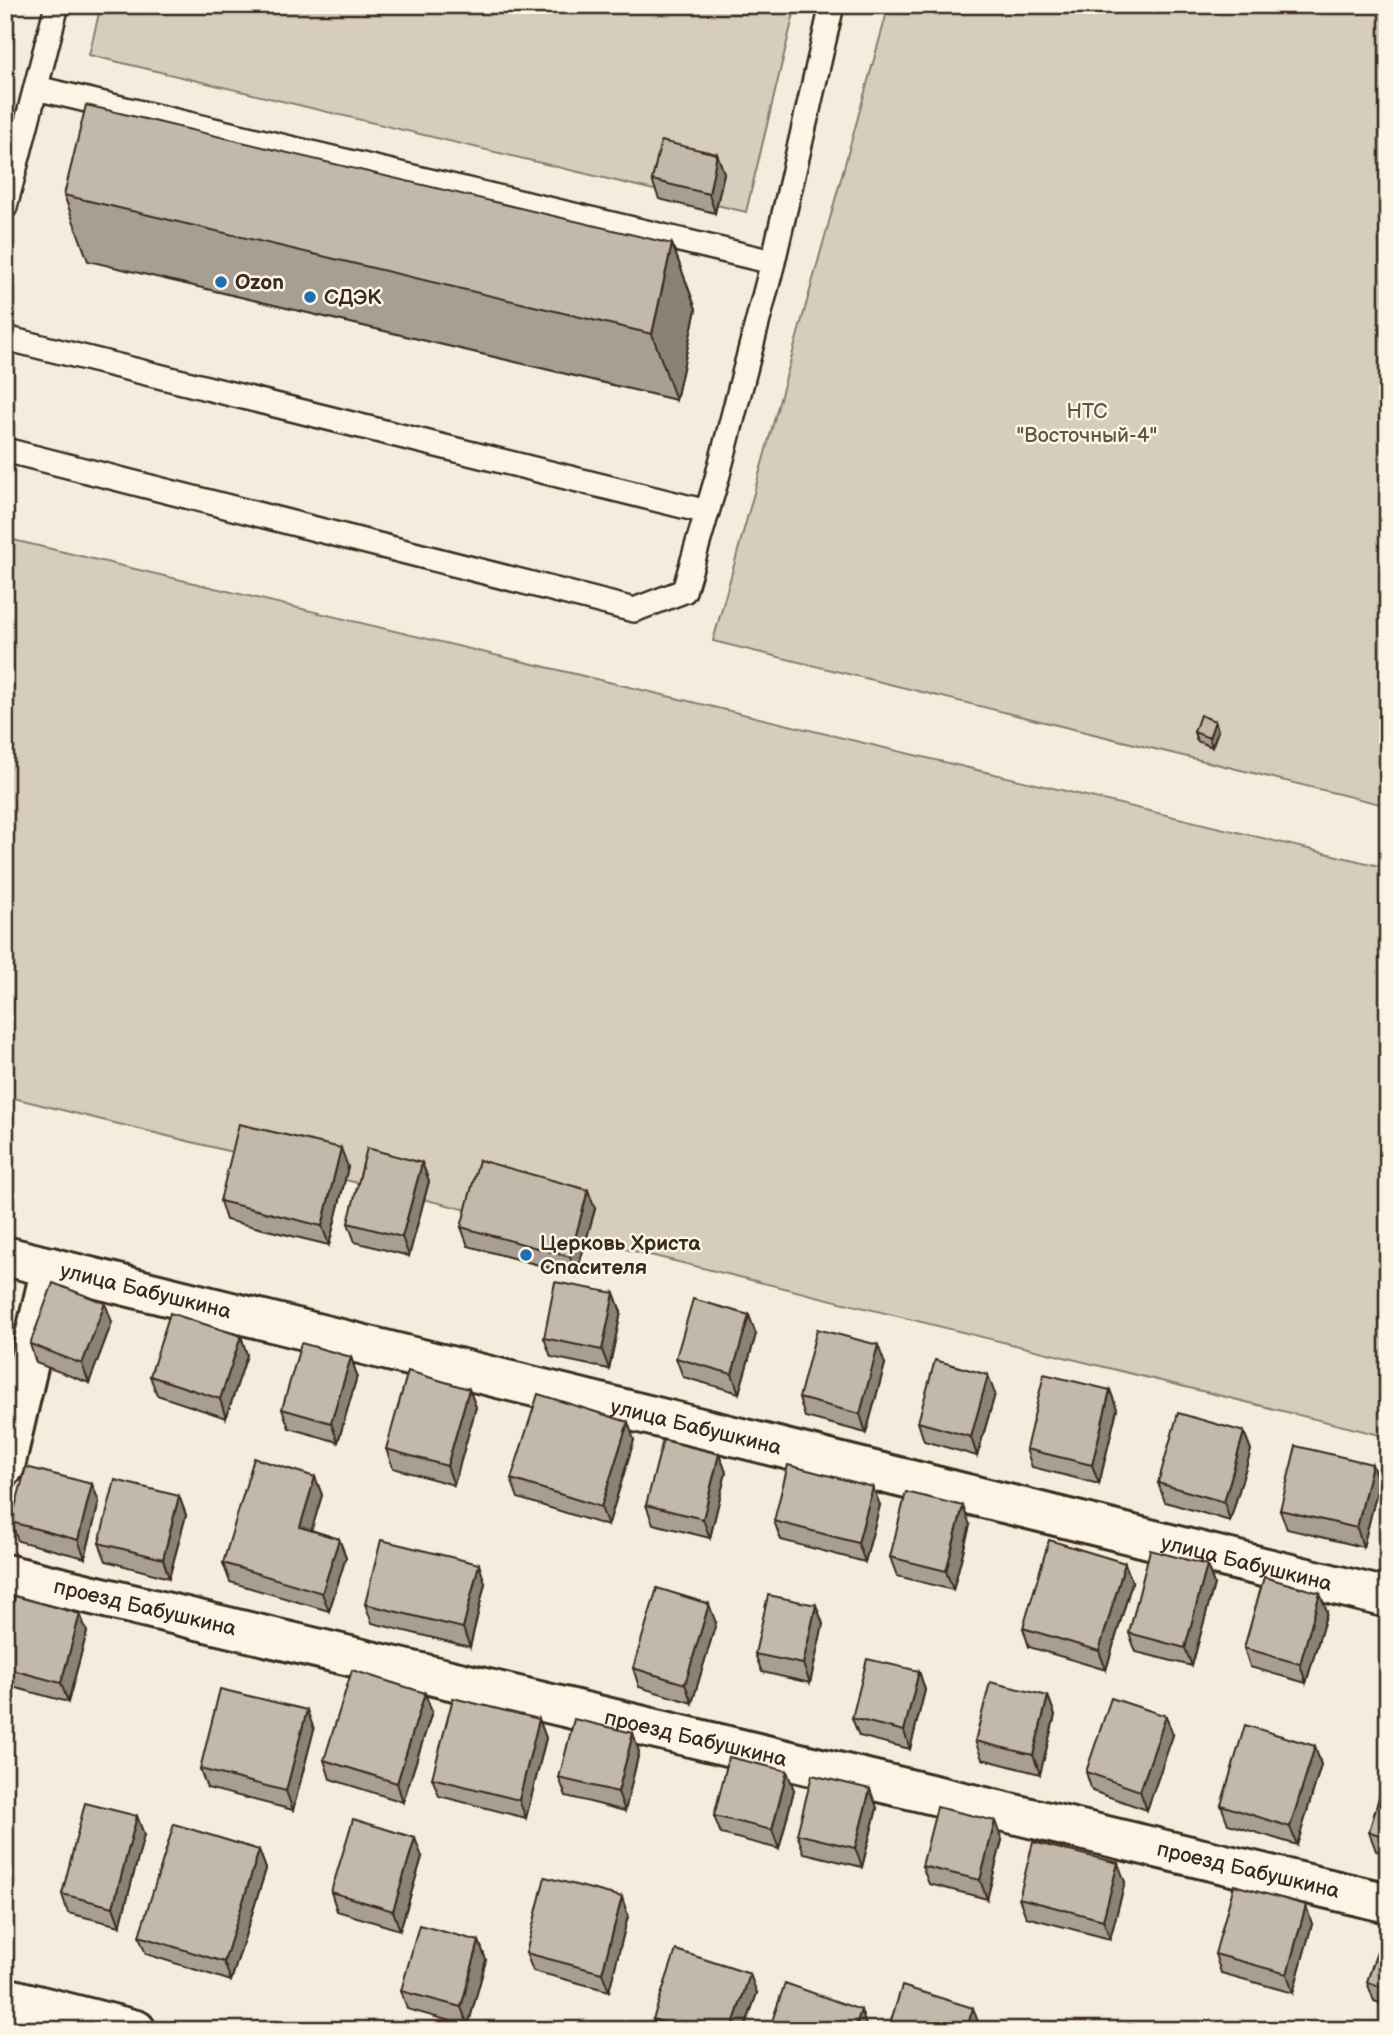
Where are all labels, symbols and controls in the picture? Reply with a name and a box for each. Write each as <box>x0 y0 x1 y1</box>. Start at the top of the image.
place label: Ozon <box>235 270 284 295</box>
marker: Ozon <box>213 274 229 290</box>
place label: СДЭК <box>324 285 382 310</box>
marker: СДЭК <box>302 289 318 305</box>
park label: НТС "Восточный-4" <box>1017 399 1157 448</box>
place label: Церковь Христа Спасителя <box>540 1231 701 1280</box>
marker: Церковь Христа Спасителя <box>518 1247 534 1263</box>
street label: улица Бабушкина <box>58 1258 234 1324</box>
street label: улица Бабушкина <box>608 1394 785 1460</box>
street label: улица Бабушкина <box>1158 1530 1335 1596</box>
street label: проезд Бабушкина <box>51 1574 239 1641</box>
street label: проезд Бабушкина <box>602 1705 790 1772</box>
street label: проезд Бабушкина <box>1155 1836 1343 1904</box>

